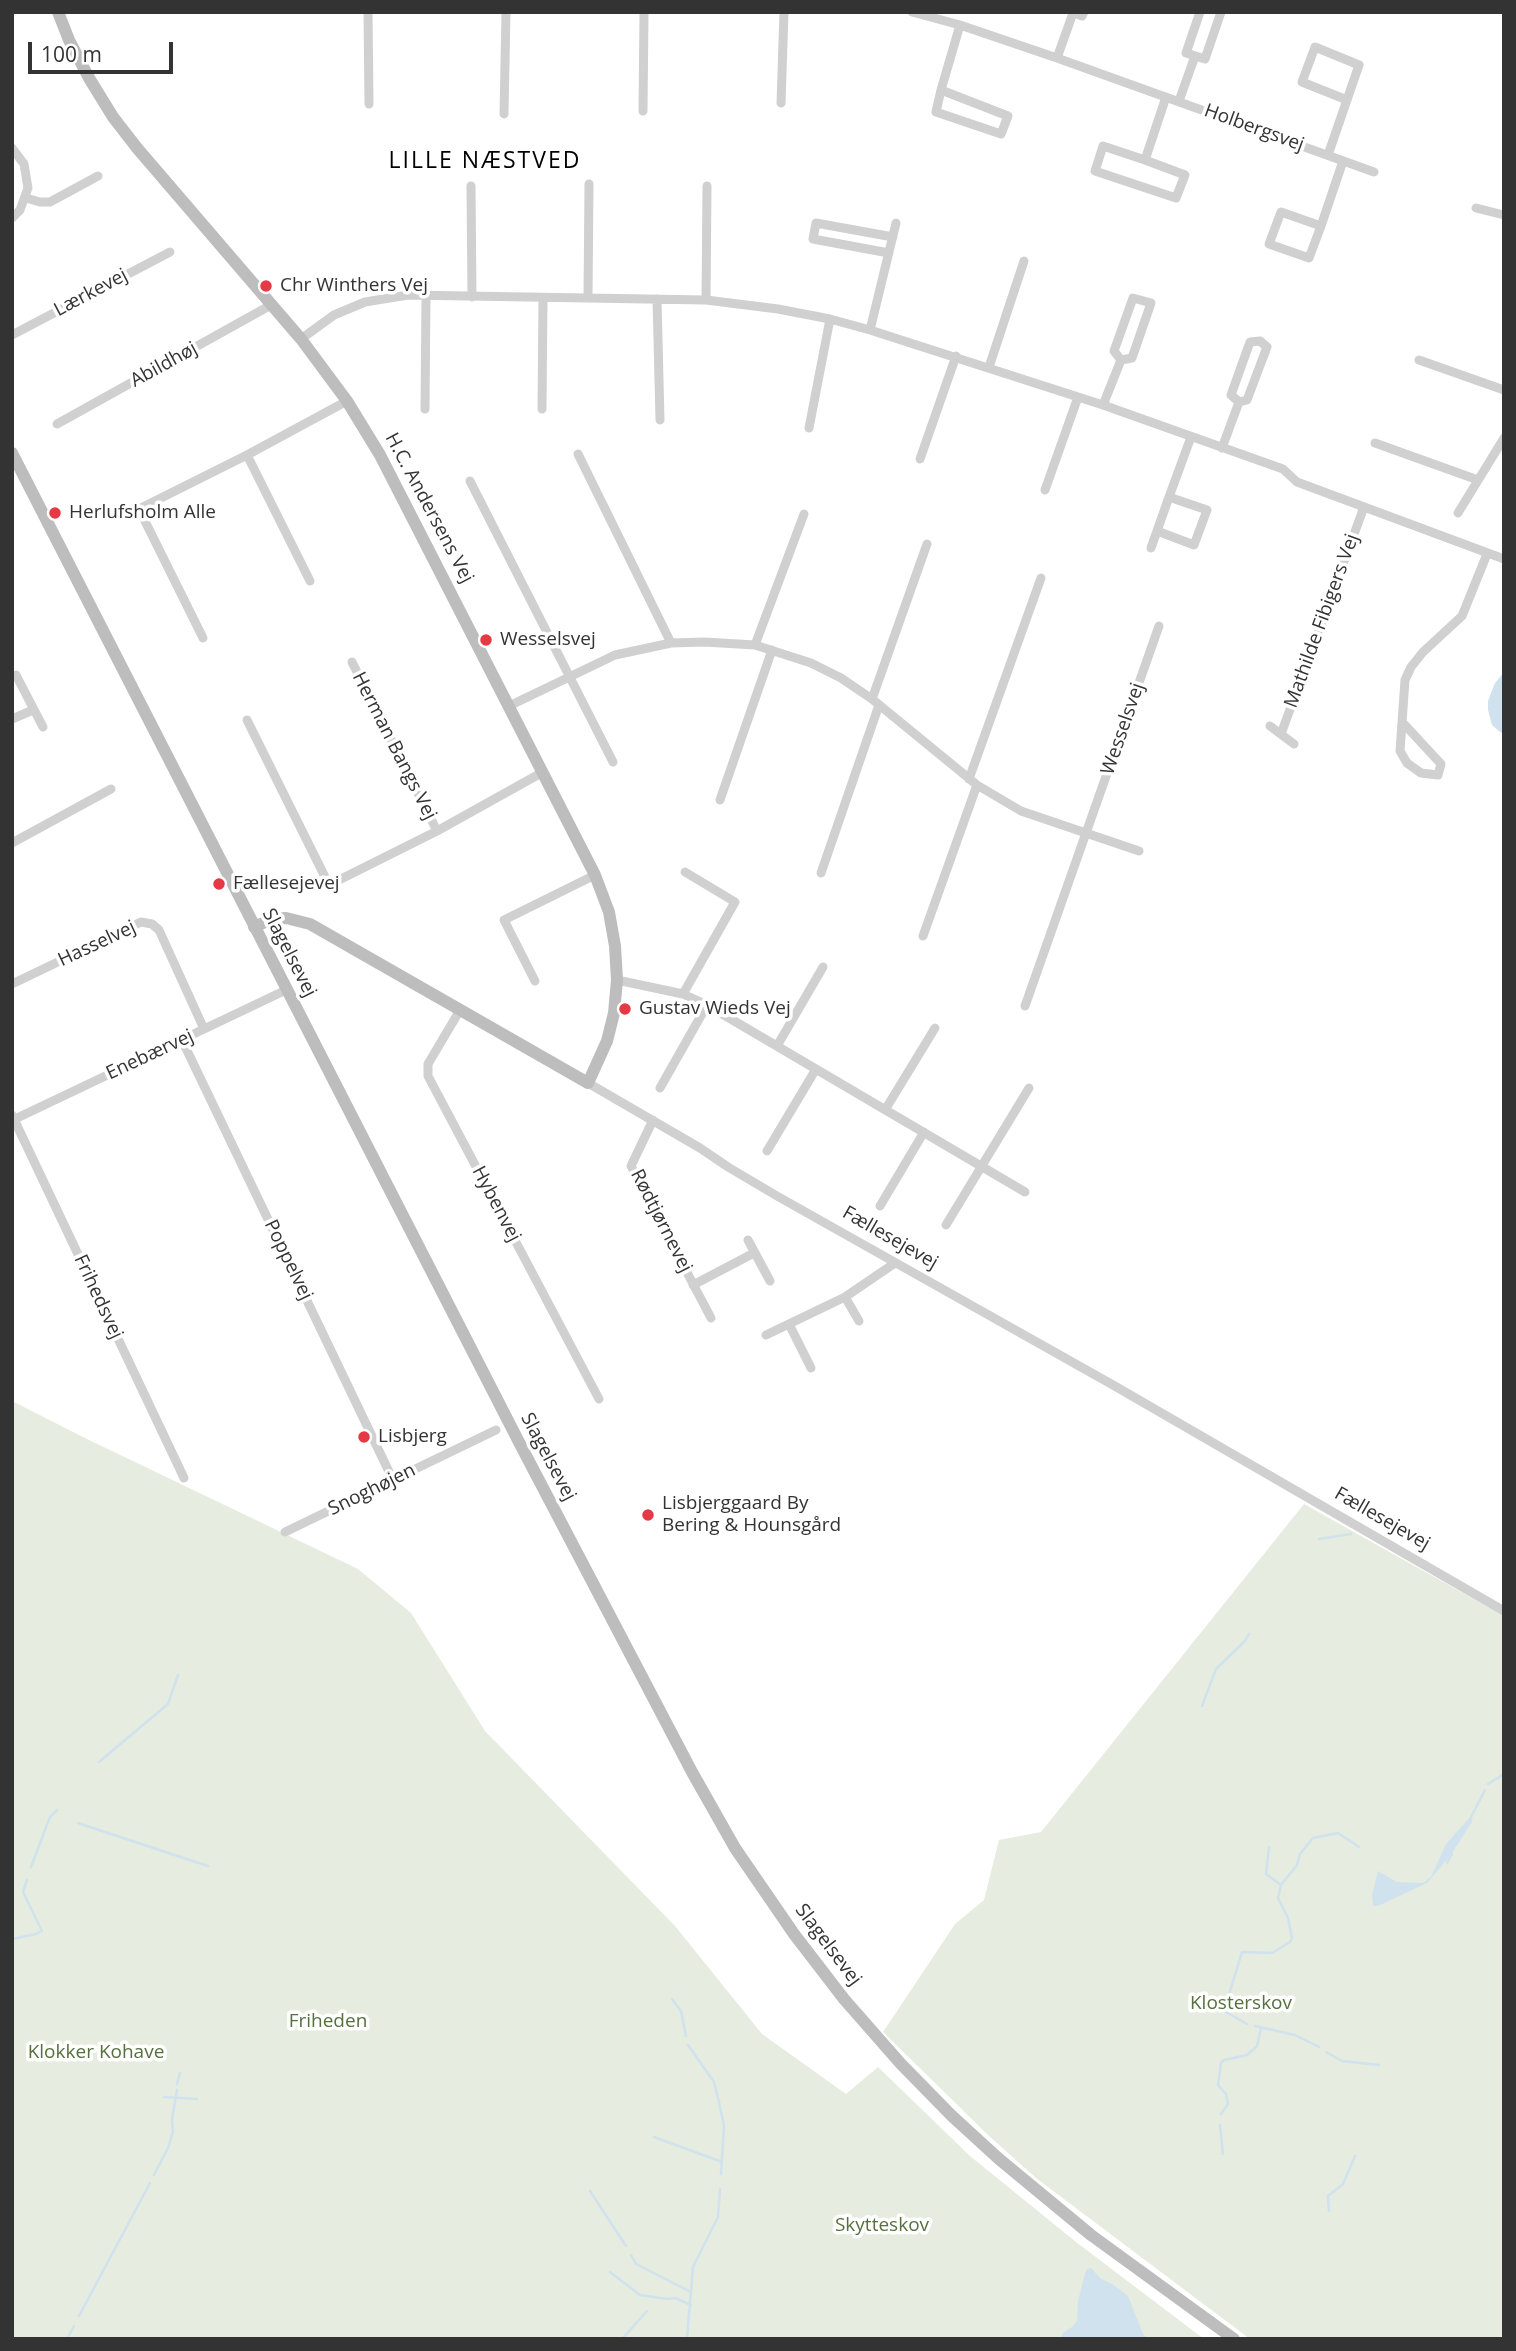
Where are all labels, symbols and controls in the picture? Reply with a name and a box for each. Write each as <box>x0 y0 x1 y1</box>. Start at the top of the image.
scale bar <box>32 28 177 72</box>
text: 100 m <box>41 40 102 68</box>
street label: Holbergsvej <box>1201 99 1307 157</box>
district label: LILLE NÆSTVED <box>390 147 580 175</box>
street label: Lærkevej <box>50 264 132 322</box>
place label: Chr Winthers Vej <box>280 275 428 297</box>
marker: Chr Winthers Vej <box>258 278 274 294</box>
street label: Abildhøj <box>127 337 201 393</box>
street label: H.C. Andersens Vej <box>380 429 478 587</box>
place label: Herlufsholm Alle <box>69 502 216 524</box>
marker: Herlufsholm Alle <box>47 505 63 521</box>
street label: Mathilde Fibigers Vej <box>1280 531 1364 711</box>
place label: Wesselsvej <box>500 629 596 651</box>
marker: Wesselsvej <box>478 632 494 648</box>
street label: Herman Bangs Vej <box>347 668 441 824</box>
street label: Wesselsvej <box>1097 680 1149 778</box>
place label: Fællesejevej <box>233 873 340 895</box>
marker: Fællesejevej <box>211 876 227 892</box>
street label: Slagelsevej <box>257 905 321 1001</box>
street label: Hasselvej <box>55 916 139 972</box>
place label: Gustav Wieds Vej <box>639 998 791 1020</box>
marker: Gustav Wieds Vej <box>617 1001 633 1017</box>
street label: Enebærvej <box>103 1025 197 1085</box>
street label: Hybenvej <box>467 1162 525 1246</box>
street label: Rødtjørnevej <box>625 1166 697 1276</box>
street label: Fællesejevej <box>838 1201 942 1275</box>
street label: Poppelvej <box>259 1216 317 1304</box>
street label: Frihedsvej <box>69 1251 127 1343</box>
street label: Slagelsevej <box>515 1409 581 1505</box>
place label: Lisbjerg <box>378 1426 447 1448</box>
marker: Lisbjerg <box>356 1429 372 1445</box>
street label: Snoghøjen <box>325 1459 419 1521</box>
street label: Fællesejevej <box>1330 1482 1434 1556</box>
place label: Lisbjerggaard By Bering & Hounsgård <box>662 1493 841 1537</box>
marker: Lisbjerggaard By Bering & Hounsgård <box>640 1507 656 1523</box>
street label: Slagelsevej <box>790 1900 866 1990</box>
park label: Klosterskov <box>1190 1993 1292 2015</box>
park label: Friheden <box>289 2011 367 2033</box>
park label: Klokker Kohave <box>28 2042 164 2064</box>
park label: Skytteskov <box>835 2215 929 2237</box>

